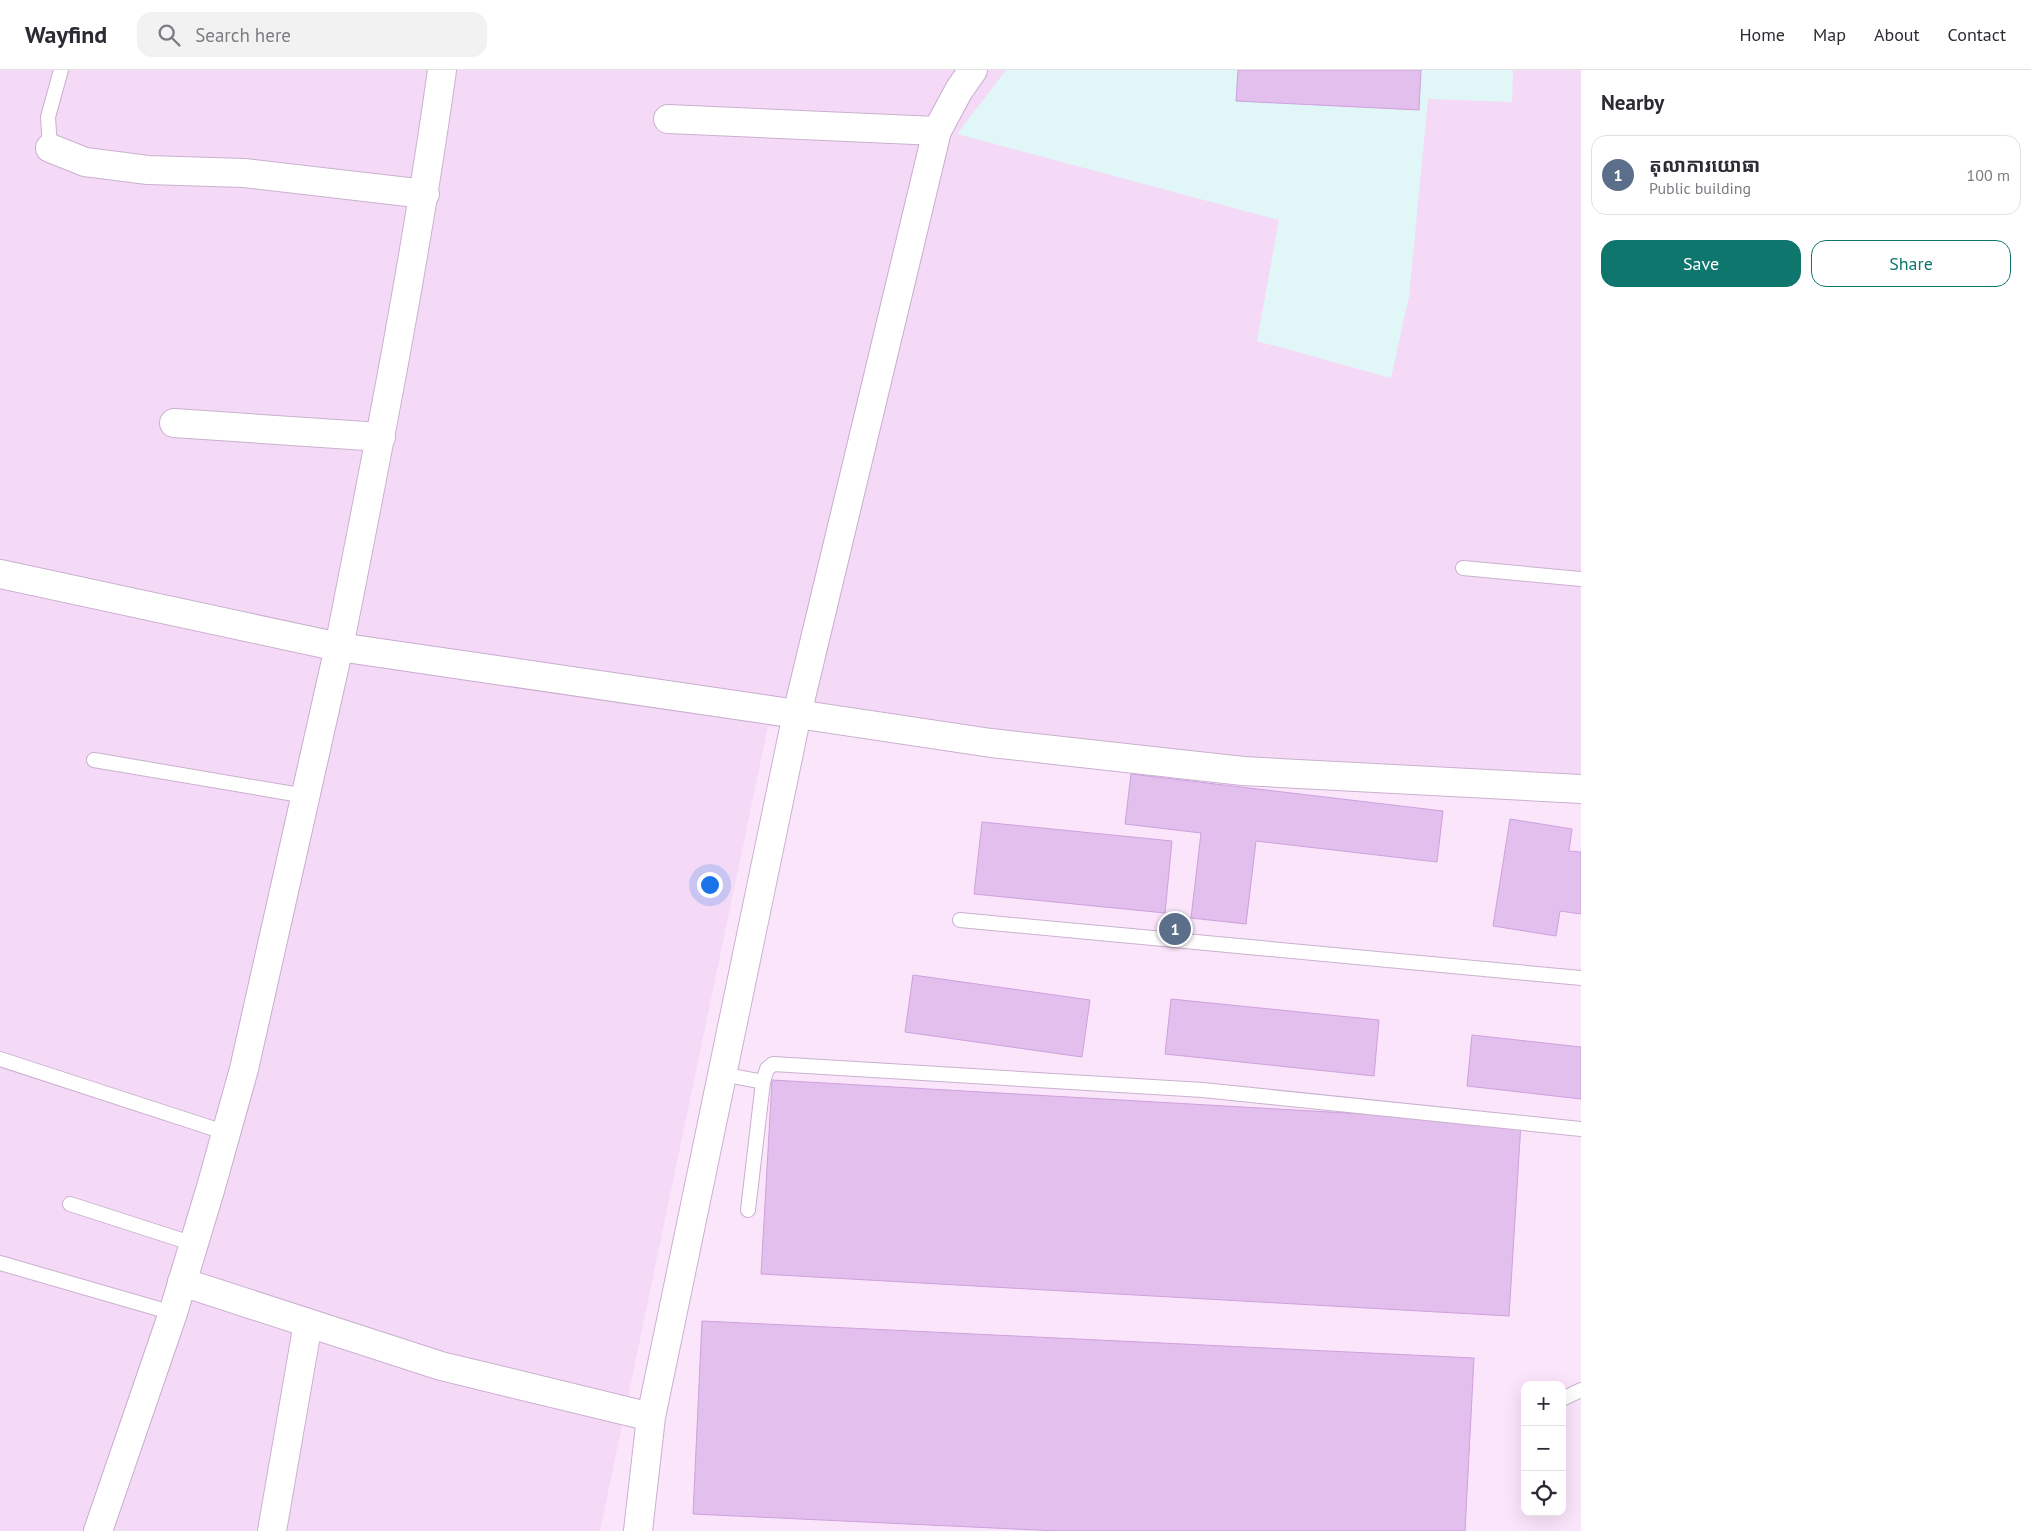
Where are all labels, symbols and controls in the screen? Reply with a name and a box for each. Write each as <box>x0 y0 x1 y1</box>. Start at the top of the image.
search box <box>137 12 487 57</box>
text: Wayfind <box>25 19 107 50</box>
icon: search <box>155 21 183 49</box>
text: Search here <box>195 23 291 47</box>
text: Home <box>1739 23 1785 46</box>
text: Map <box>1813 23 1846 46</box>
text: About <box>1874 23 1920 46</box>
text: Contact <box>1948 23 2006 46</box>
text: Nearby <box>1601 89 1664 116</box>
text: តុលាការយោធា <box>1649 153 1760 177</box>
text: 1 <box>1613 165 1623 185</box>
text: 100 m <box>1967 165 2010 185</box>
text: Public building <box>1649 178 1751 198</box>
button: Save <box>1601 240 1801 287</box>
button: Share <box>1811 240 2011 287</box>
your location <box>697 872 723 898</box>
pin: 1 <box>1159 910 1191 948</box>
map controls <box>1521 1381 1566 1516</box>
button: + <box>1521 1381 1566 1426</box>
button: − <box>1521 1426 1566 1471</box>
button: locate <box>1521 1471 1566 1516</box>

